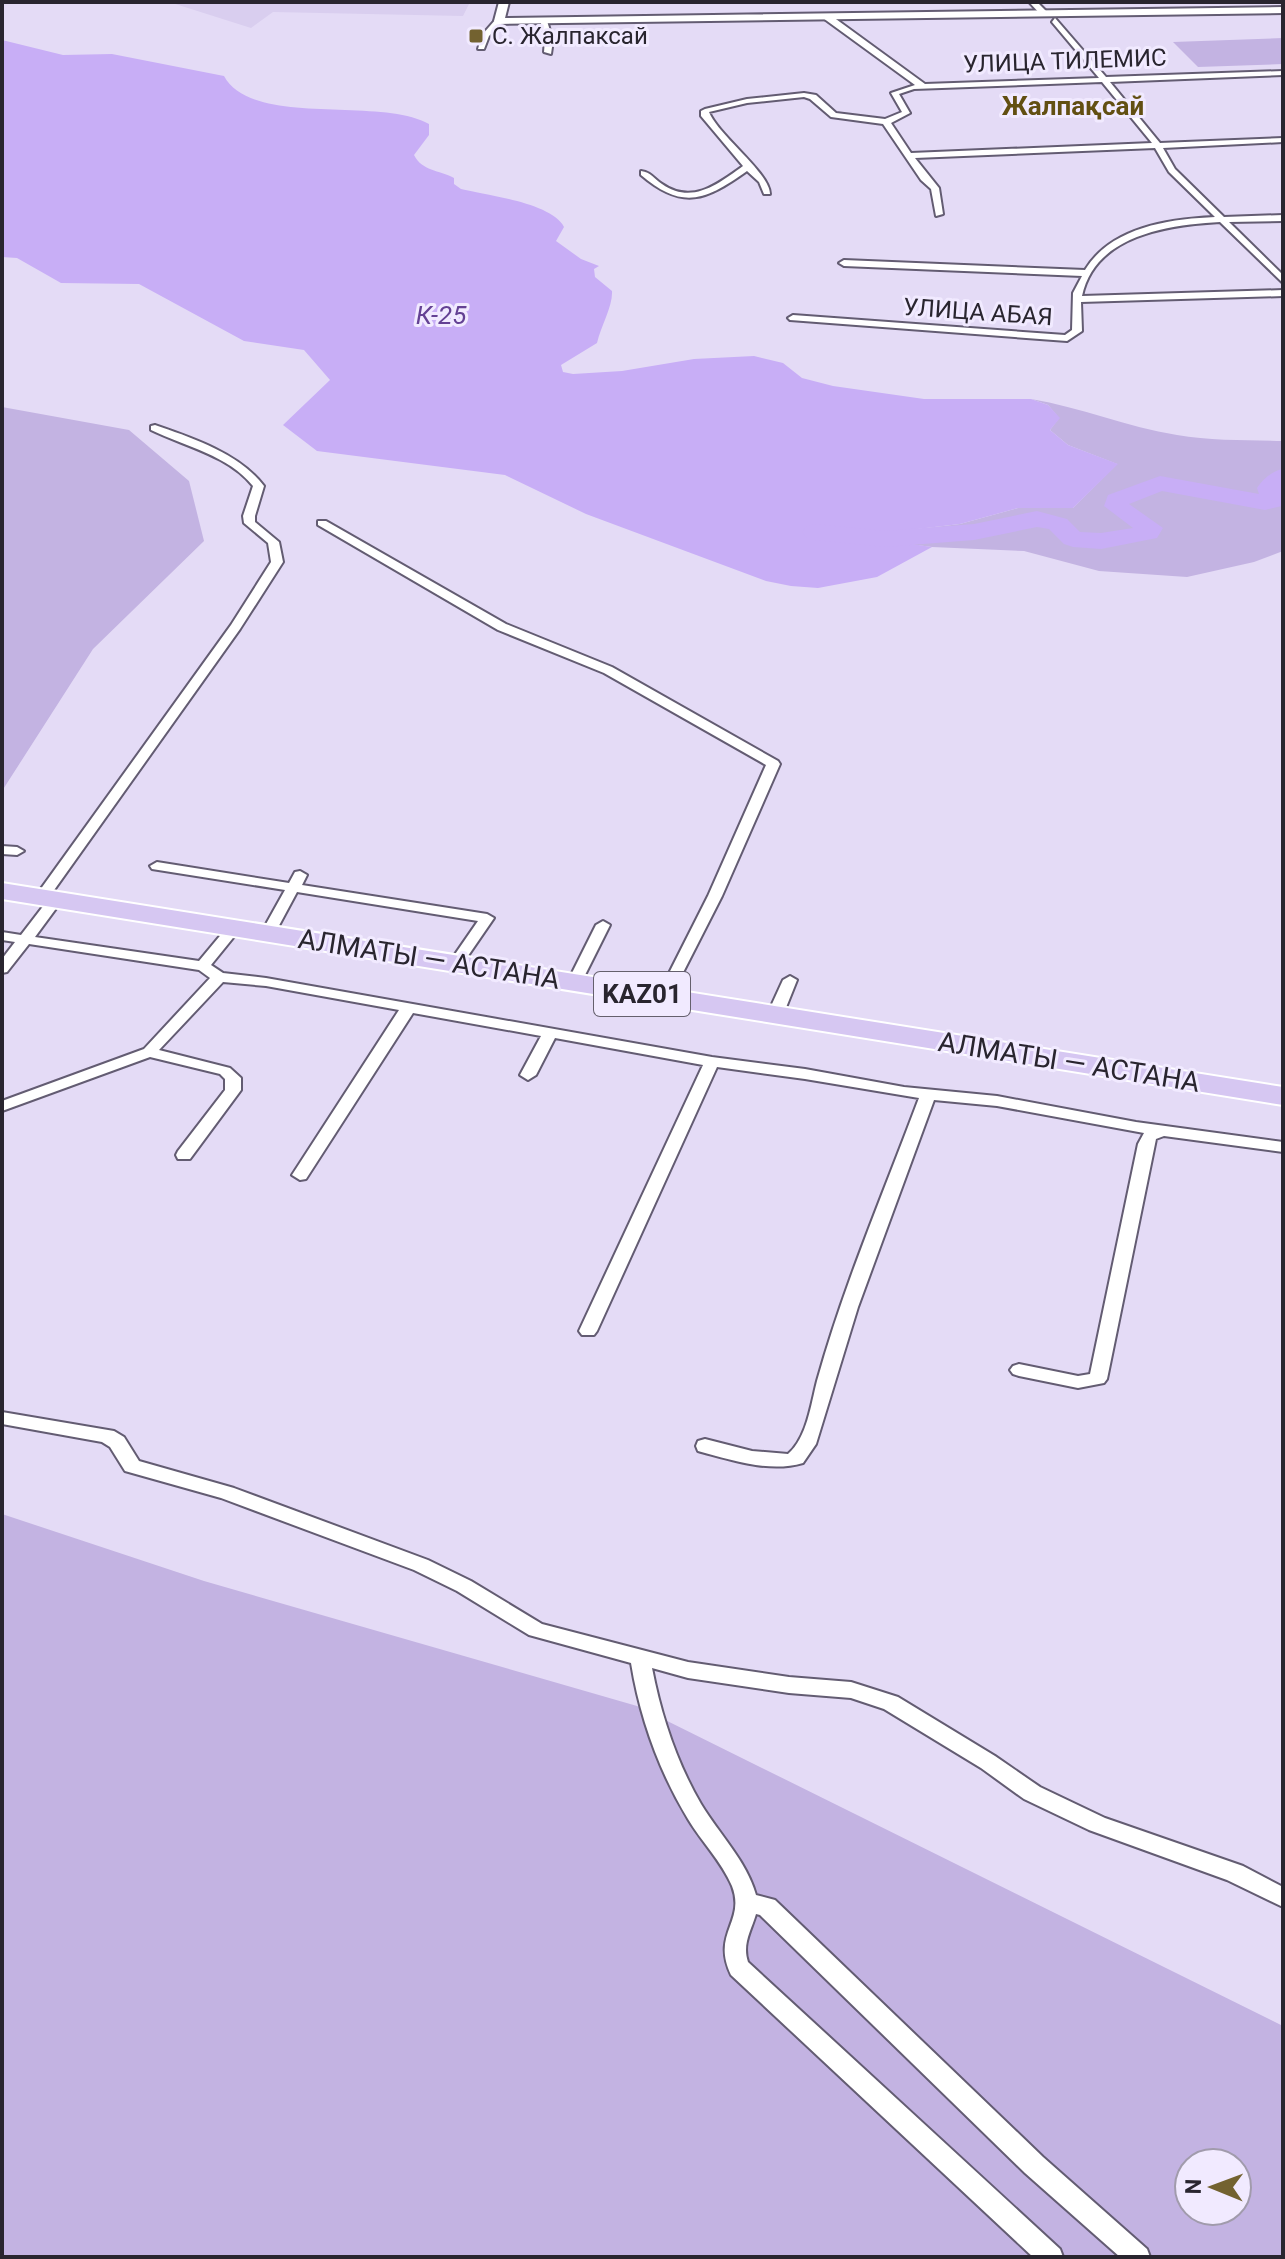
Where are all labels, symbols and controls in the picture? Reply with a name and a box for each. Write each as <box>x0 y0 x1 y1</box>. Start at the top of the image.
place label: С. Жалпаксай <box>492 22 648 50</box>
marker: С. Жалпаксай <box>467 27 485 45</box>
street label: УЛИЦА ТИЛЕМИС <box>963 43 1167 79</box>
district label: Жалпақсай <box>1002 91 1144 121</box>
street label: УЛИЦА АБАЯ <box>902 293 1054 331</box>
water label: К-25 <box>416 300 467 330</box>
street label: АЛМАТЫ — АСТАНА <box>296 922 562 996</box>
road number: KАZ01 <box>594 972 690 1016</box>
street label: АЛМАТЫ — АСТАНА <box>936 1025 1202 1099</box>
north arrow <box>1173 2147 1253 2227</box>
text: N <box>1181 2179 1206 2195</box>

